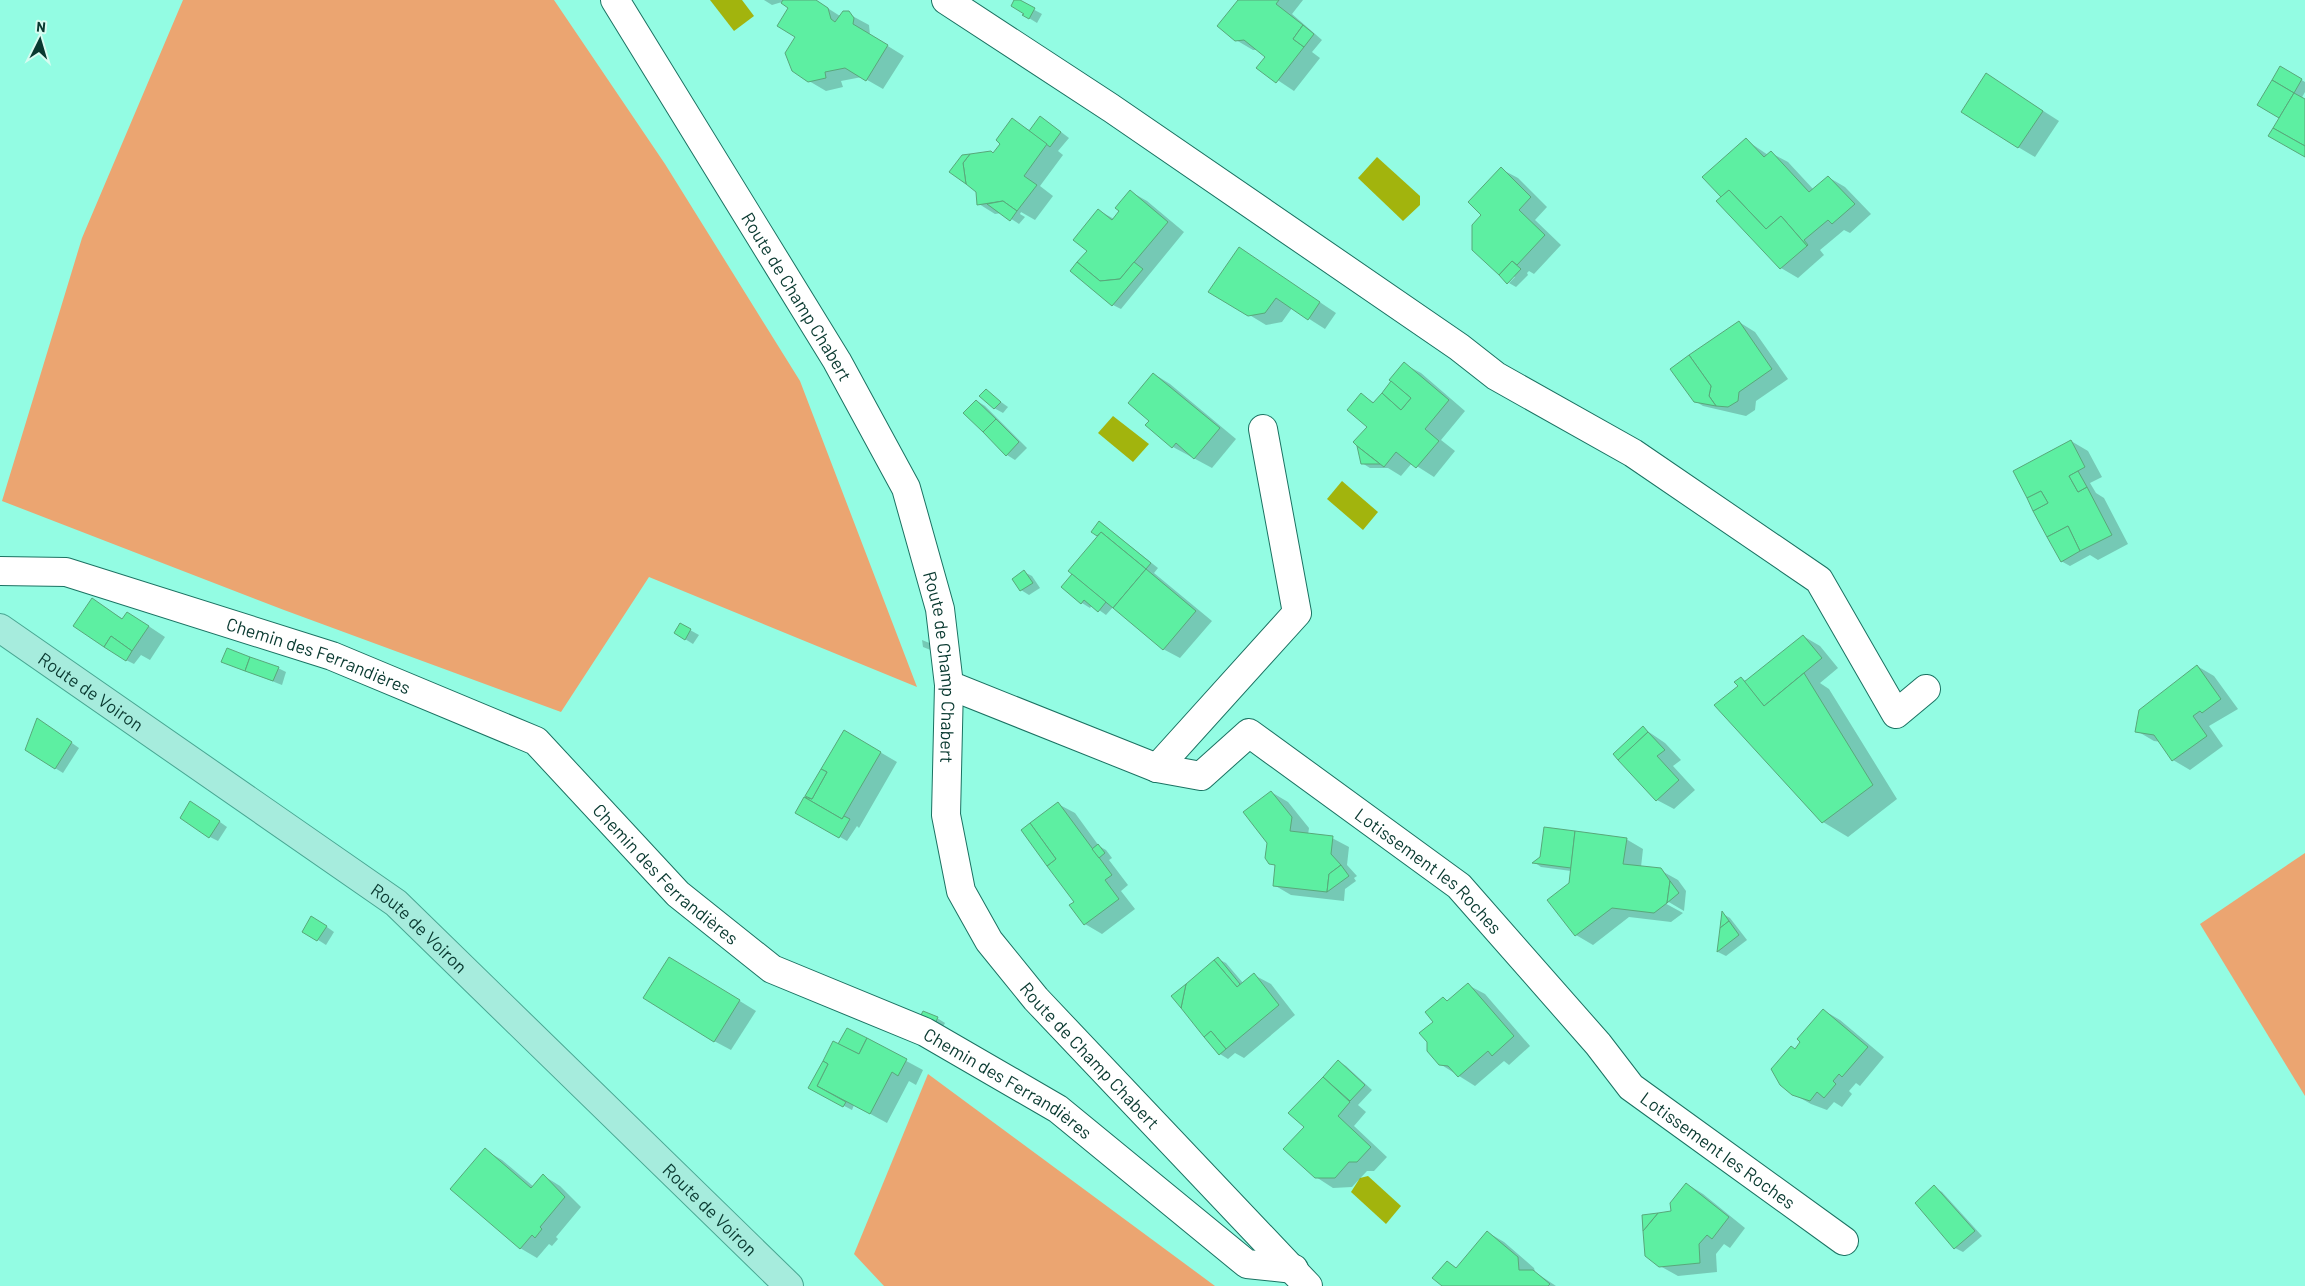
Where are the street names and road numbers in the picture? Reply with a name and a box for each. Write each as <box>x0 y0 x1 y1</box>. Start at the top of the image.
street label: Route de Champ Chabert <box>737 208 857 385</box>
street label: Route de Champ Chabert <box>919 569 960 764</box>
street label: Chemin des Ferrandières <box>224 612 414 698</box>
street label: Route de Voiron <box>34 647 148 735</box>
street label: Chemin des Ferrandières <box>588 799 743 949</box>
street label: Lotissement les Roches <box>1351 803 1507 938</box>
street label: Route de Voiron <box>367 878 472 977</box>
street label: Route de Champ Chabert <box>1016 977 1164 1134</box>
street label: Chemin des Ferrandières <box>920 1023 1097 1143</box>
street label: Lotissement les Roches <box>1636 1087 1800 1213</box>
street label: Route de Voiron <box>659 1158 762 1260</box>

